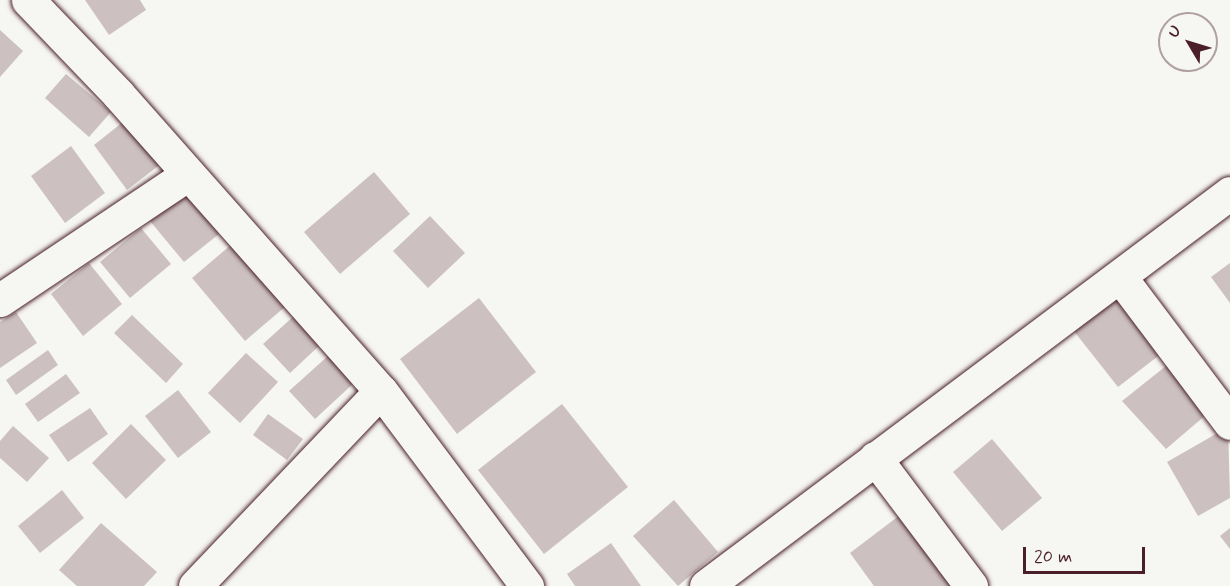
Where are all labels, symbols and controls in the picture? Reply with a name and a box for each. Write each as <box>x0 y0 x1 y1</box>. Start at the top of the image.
north arrow <box>1158 12 1218 72</box>
text: U <box>1164 21 1186 42</box>
scale bar <box>1026 535 1148 573</box>
text: 20 m <box>1034 545 1072 569</box>

